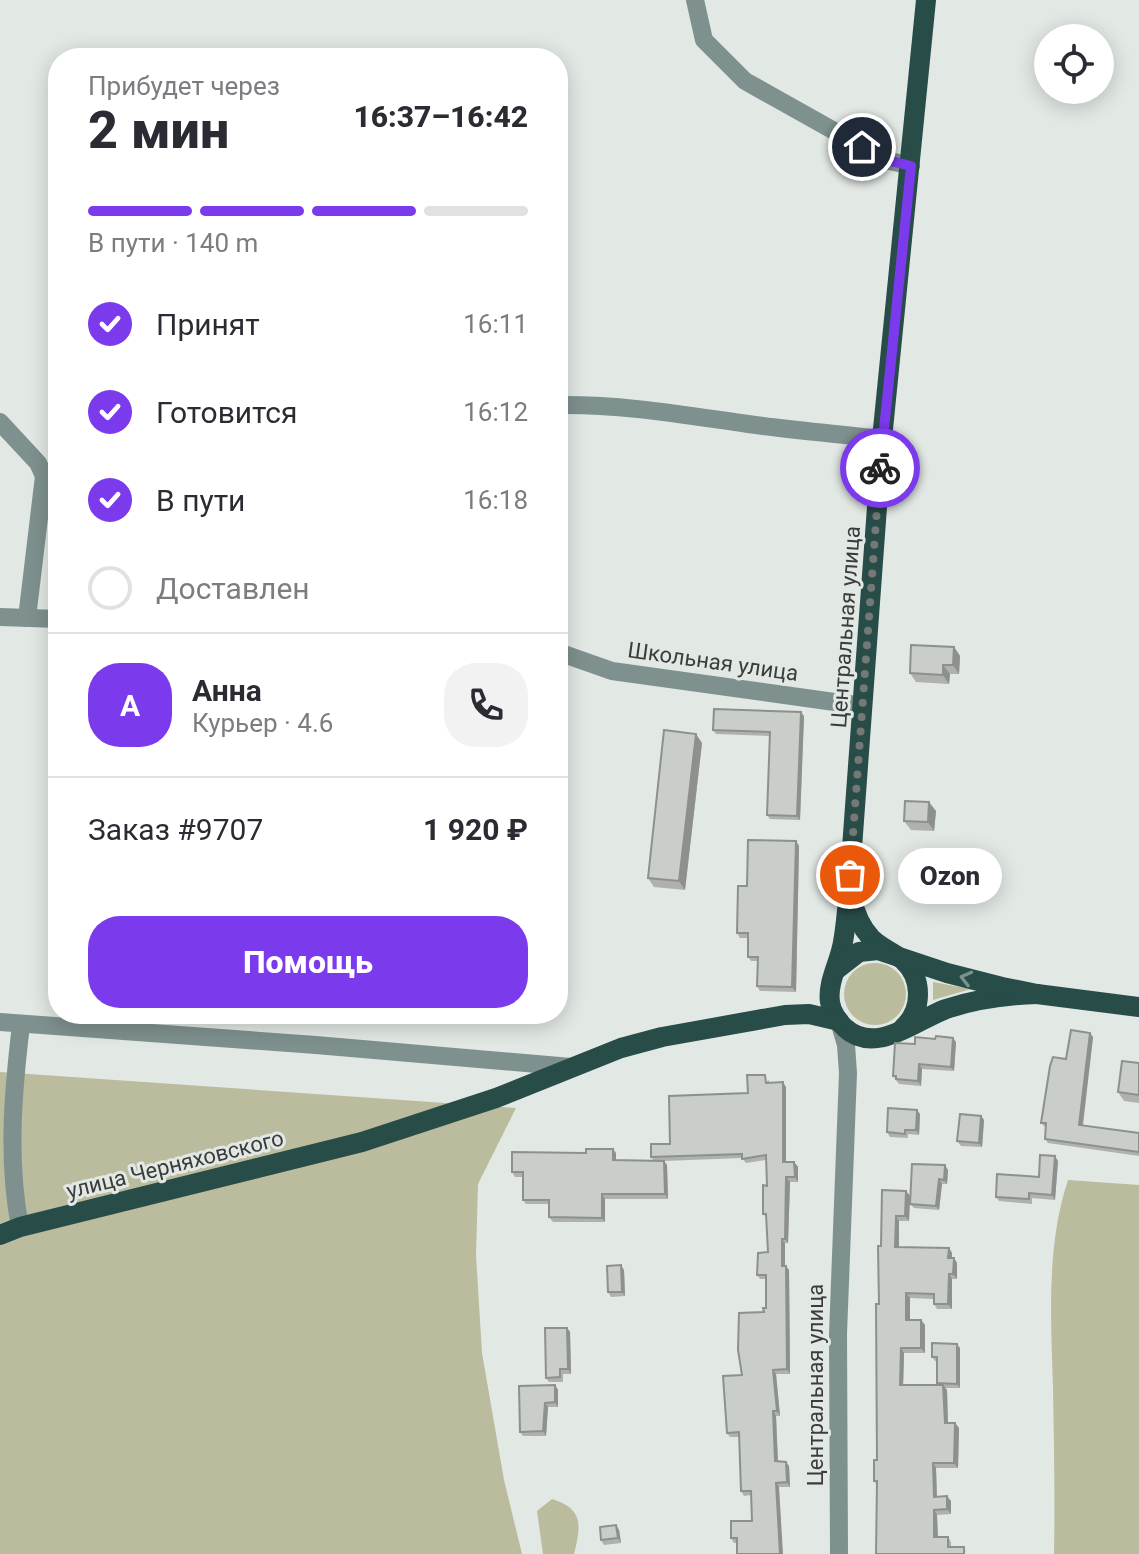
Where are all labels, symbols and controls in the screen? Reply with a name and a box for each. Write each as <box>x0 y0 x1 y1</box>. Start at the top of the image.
map controls <box>1034 24 1114 104</box>
button: locate <box>1034 24 1114 104</box>
text: Прибудет через <box>88 71 280 101</box>
text: 16:37–16:42 <box>353 99 528 134</box>
text: 2 мин <box>88 100 229 161</box>
pin <box>828 113 896 181</box>
icon: home <box>840 125 884 169</box>
text: В пути · 140 m <box>88 228 258 258</box>
icon: check <box>88 302 132 346</box>
text: Принят <box>156 307 260 342</box>
text: 16:11 <box>463 309 528 339</box>
icon: check <box>88 390 132 434</box>
text: Готовится <box>156 395 298 430</box>
text: 16:12 <box>463 397 528 427</box>
courier <box>840 428 920 508</box>
icon: bike <box>858 446 902 490</box>
icon: check <box>88 478 132 522</box>
text: В пути <box>156 483 245 518</box>
text: 16:18 <box>463 485 528 515</box>
street label: Центральная улица <box>826 525 865 729</box>
text: Доставлен <box>156 571 310 606</box>
street label: Школьная улица <box>626 637 800 686</box>
button: phone <box>444 663 528 747</box>
text: Анна <box>192 673 262 708</box>
text: А <box>120 688 140 723</box>
text: Курьер · 4.6 <box>192 708 333 738</box>
text: Заказ #9707 <box>88 812 263 847</box>
text: 1 920 ₽ <box>423 812 528 847</box>
pin <box>816 841 884 909</box>
callout: Ozon <box>898 847 1002 903</box>
icon: bag <box>828 853 872 897</box>
text: Ozon <box>920 861 980 891</box>
button: Помощь <box>88 916 528 1008</box>
one-way arrow <box>959 971 973 988</box>
street label: улица Черняховского <box>64 1125 286 1204</box>
street label: Центральная улица <box>803 1284 828 1486</box>

